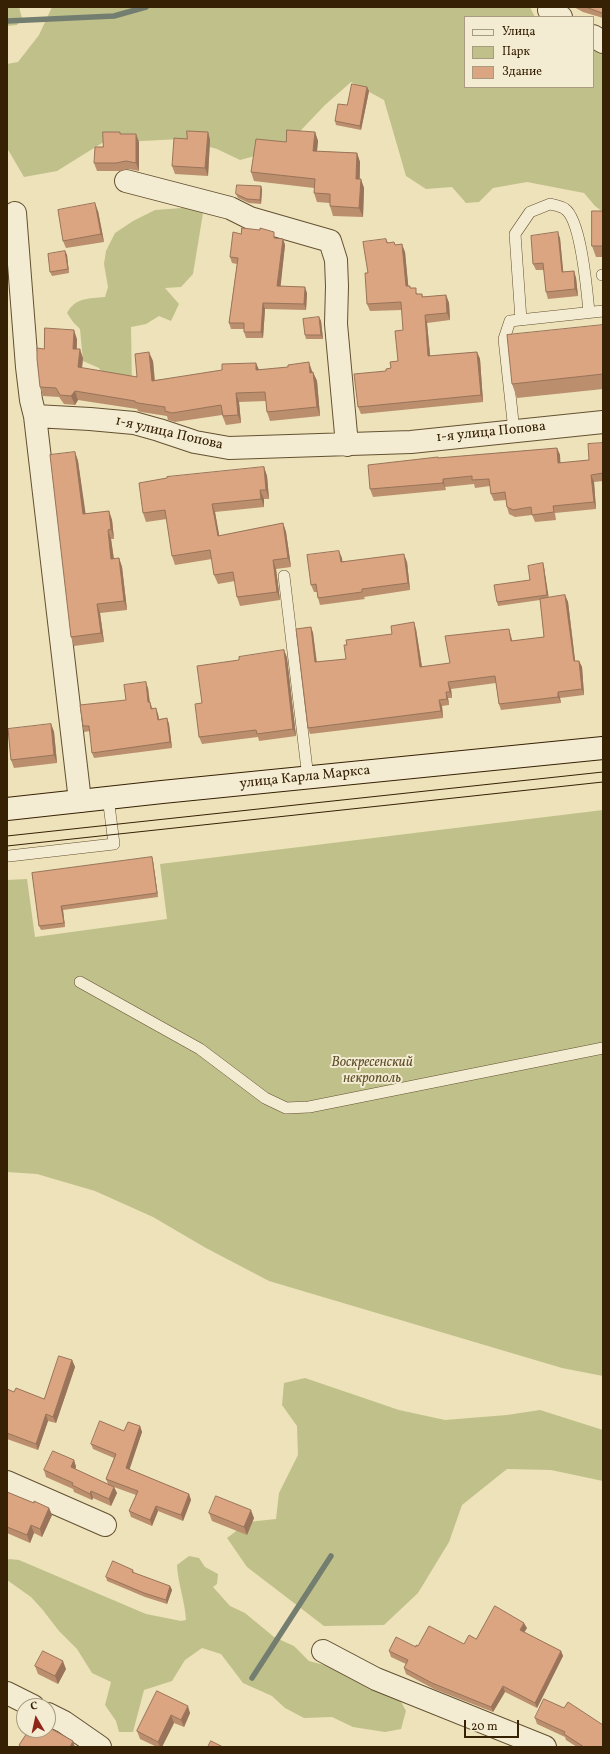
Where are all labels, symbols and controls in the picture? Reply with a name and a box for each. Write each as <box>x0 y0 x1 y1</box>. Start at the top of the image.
legend <box>464 16 594 88</box>
text: Улица <box>502 24 535 40</box>
text: Парк <box>502 44 530 60</box>
text: Здание <box>502 64 542 80</box>
street label: 1-я улица Попова <box>113 413 225 455</box>
street label: 1-я улица Попова <box>435 419 547 447</box>
street label: улица Карла Маркса <box>239 763 371 793</box>
park label: Воскресенский некрополь <box>331 1055 413 1088</box>
north arrow <box>16 1698 56 1738</box>
text: С <box>30 1699 39 1715</box>
scale bar <box>466 1712 521 1738</box>
text: 20 m <box>471 1719 498 1735</box>

